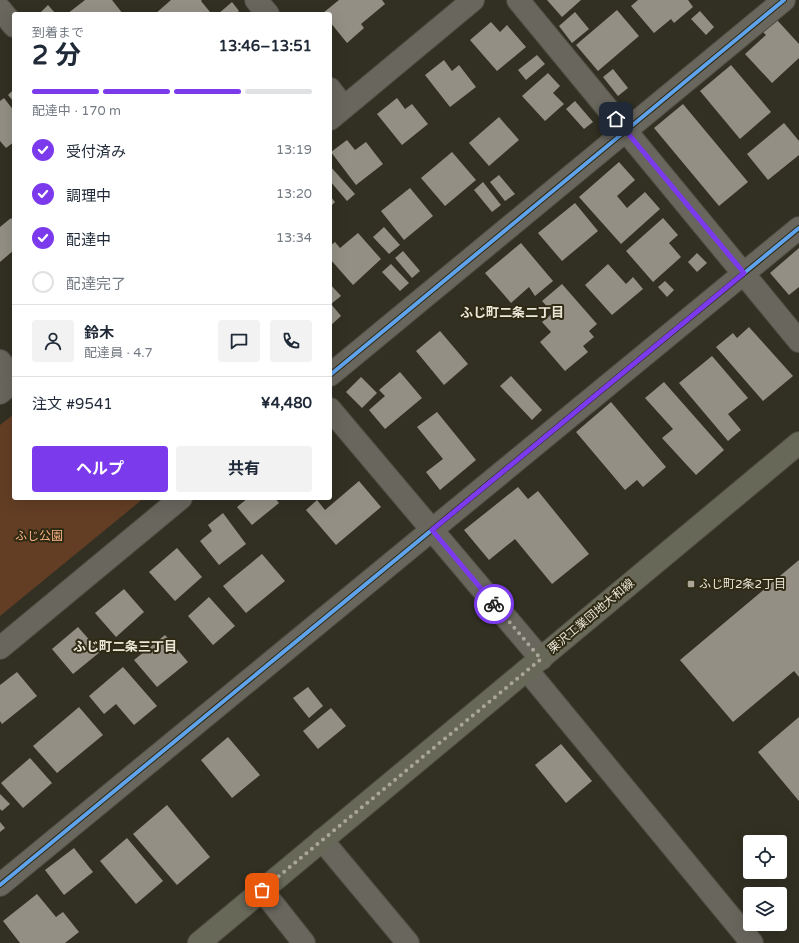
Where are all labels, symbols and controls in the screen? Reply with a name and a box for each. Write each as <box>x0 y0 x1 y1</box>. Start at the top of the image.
text: 到着まで <box>32 25 84 41</box>
text: 13:46–13:51 <box>219 37 312 55</box>
text: 2 分 <box>32 40 81 71</box>
pin <box>599 102 633 136</box>
text: 配達中 · 170 m <box>32 103 121 119</box>
icon: home <box>605 108 627 130</box>
icon: check <box>32 139 54 161</box>
text: 13:19 <box>276 142 312 158</box>
text: 受付済み <box>66 143 126 161</box>
icon: check <box>32 183 54 205</box>
text: 13:20 <box>276 186 312 202</box>
text: 調理中 <box>66 187 111 205</box>
icon: check <box>32 227 54 249</box>
text: 13:34 <box>276 230 312 246</box>
text: 配達中 <box>66 231 111 249</box>
text: 配達完了 <box>66 275 126 293</box>
district label: ふじ町二条二丁目 <box>460 305 564 321</box>
button: person <box>32 320 74 362</box>
button: chat <box>218 320 260 362</box>
button: phone <box>270 320 312 362</box>
text: 鈴木 <box>84 324 114 342</box>
text: 配達員 · 4.7 <box>84 345 153 361</box>
text: ¥4,480 <box>261 394 312 412</box>
text: 注文 #9541 <box>32 395 113 413</box>
button: ヘルプ <box>32 446 168 492</box>
button: 共有 <box>176 446 312 492</box>
park label: ふじ公園 <box>15 529 63 543</box>
street label: 栗沢工業団地大和線 <box>545 576 637 656</box>
place label: ふじ町2条2丁目 <box>699 577 786 591</box>
marker: ふじ町2条2丁目 <box>686 579 696 589</box>
courier <box>474 584 514 624</box>
icon: bike <box>483 593 505 615</box>
district label: ふじ町二条三丁目 <box>73 639 177 655</box>
map controls <box>743 835 787 931</box>
button: locate <box>743 835 787 879</box>
pin <box>245 873 279 907</box>
icon: bag <box>251 879 273 901</box>
button: layers <box>743 887 787 931</box>

